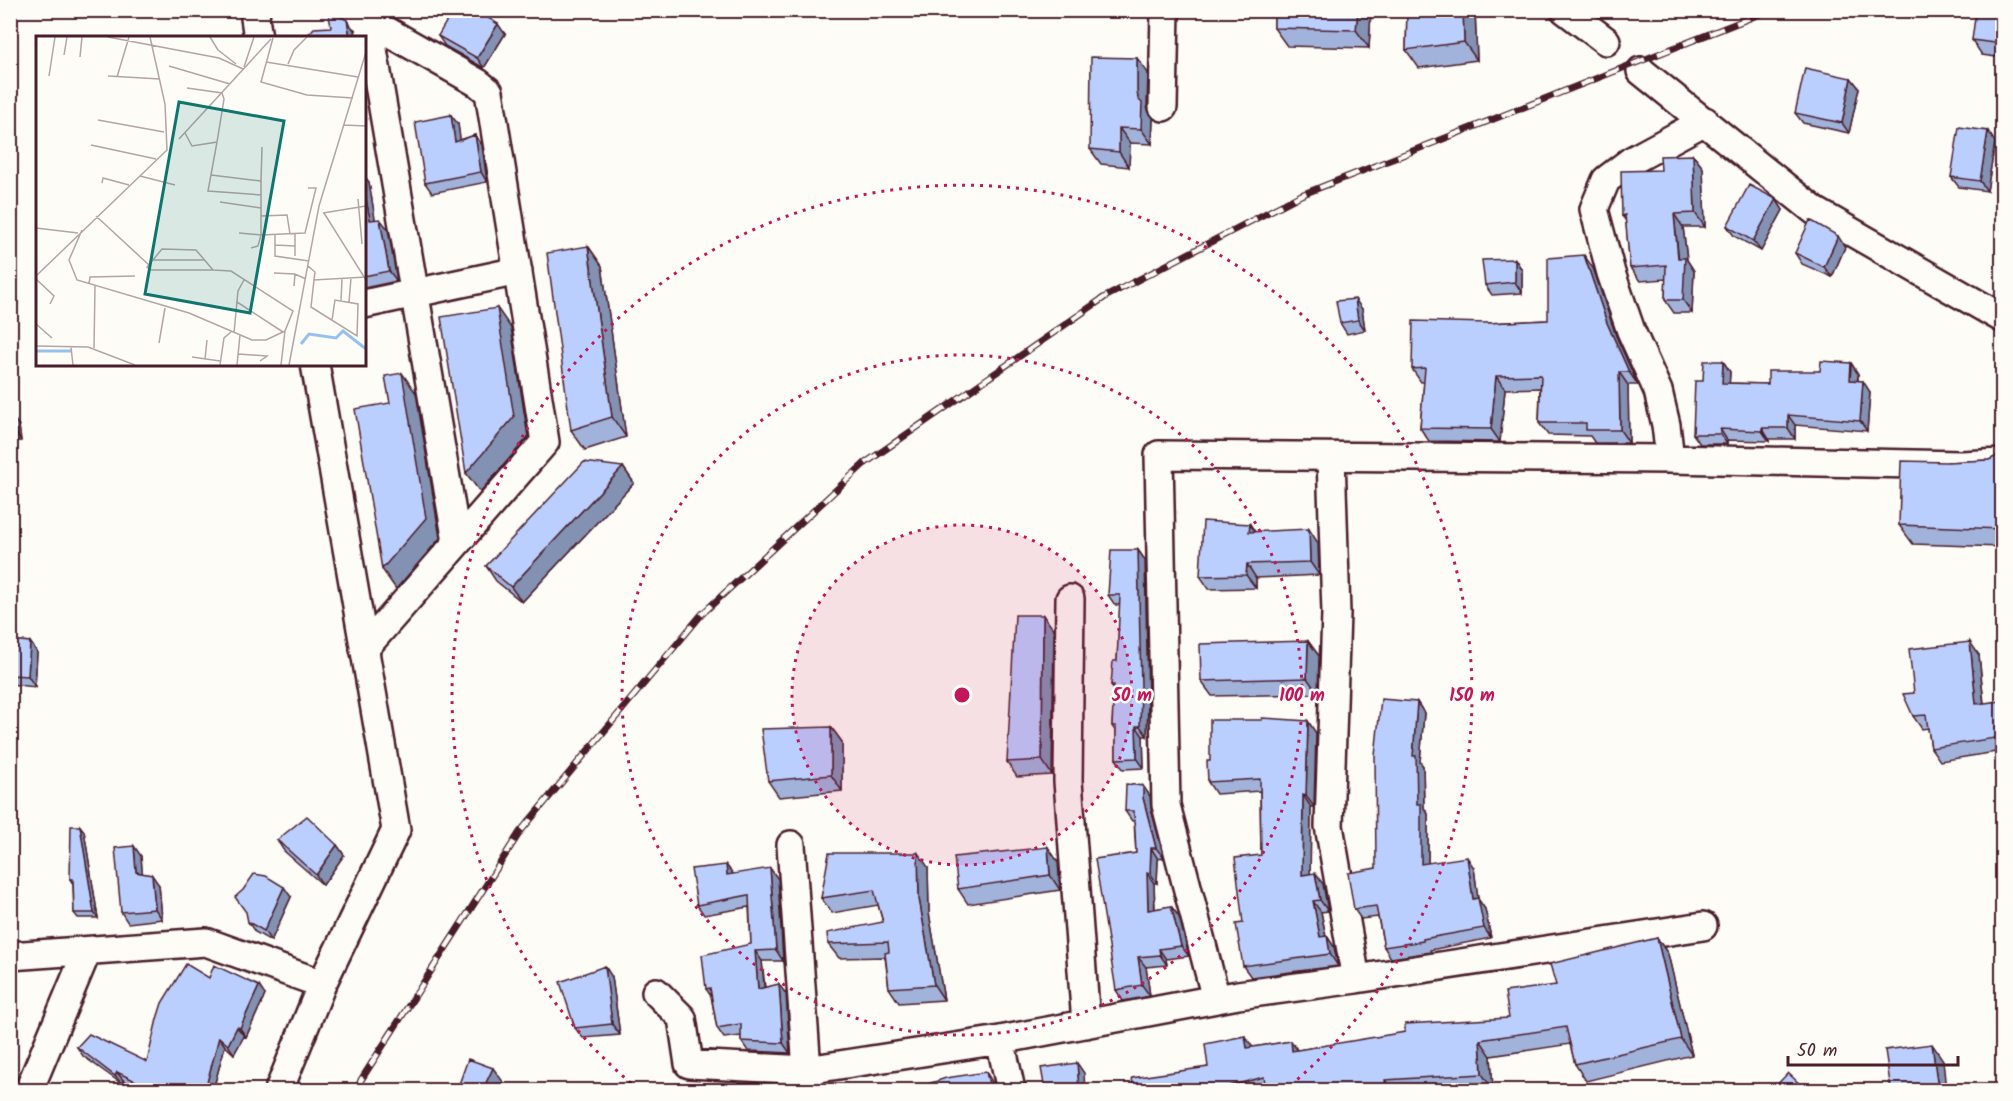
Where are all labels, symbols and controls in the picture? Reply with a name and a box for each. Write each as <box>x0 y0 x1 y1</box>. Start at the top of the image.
inset map <box>36 36 366 366</box>
text: 50 m <box>1111 682 1152 711</box>
text: 100 m <box>1279 682 1325 711</box>
text: 150 m <box>1449 682 1495 711</box>
centre of rings <box>952 685 972 705</box>
scale bar <box>1788 1029 1958 1067</box>
text: 50 m <box>1797 1037 1837 1066</box>

